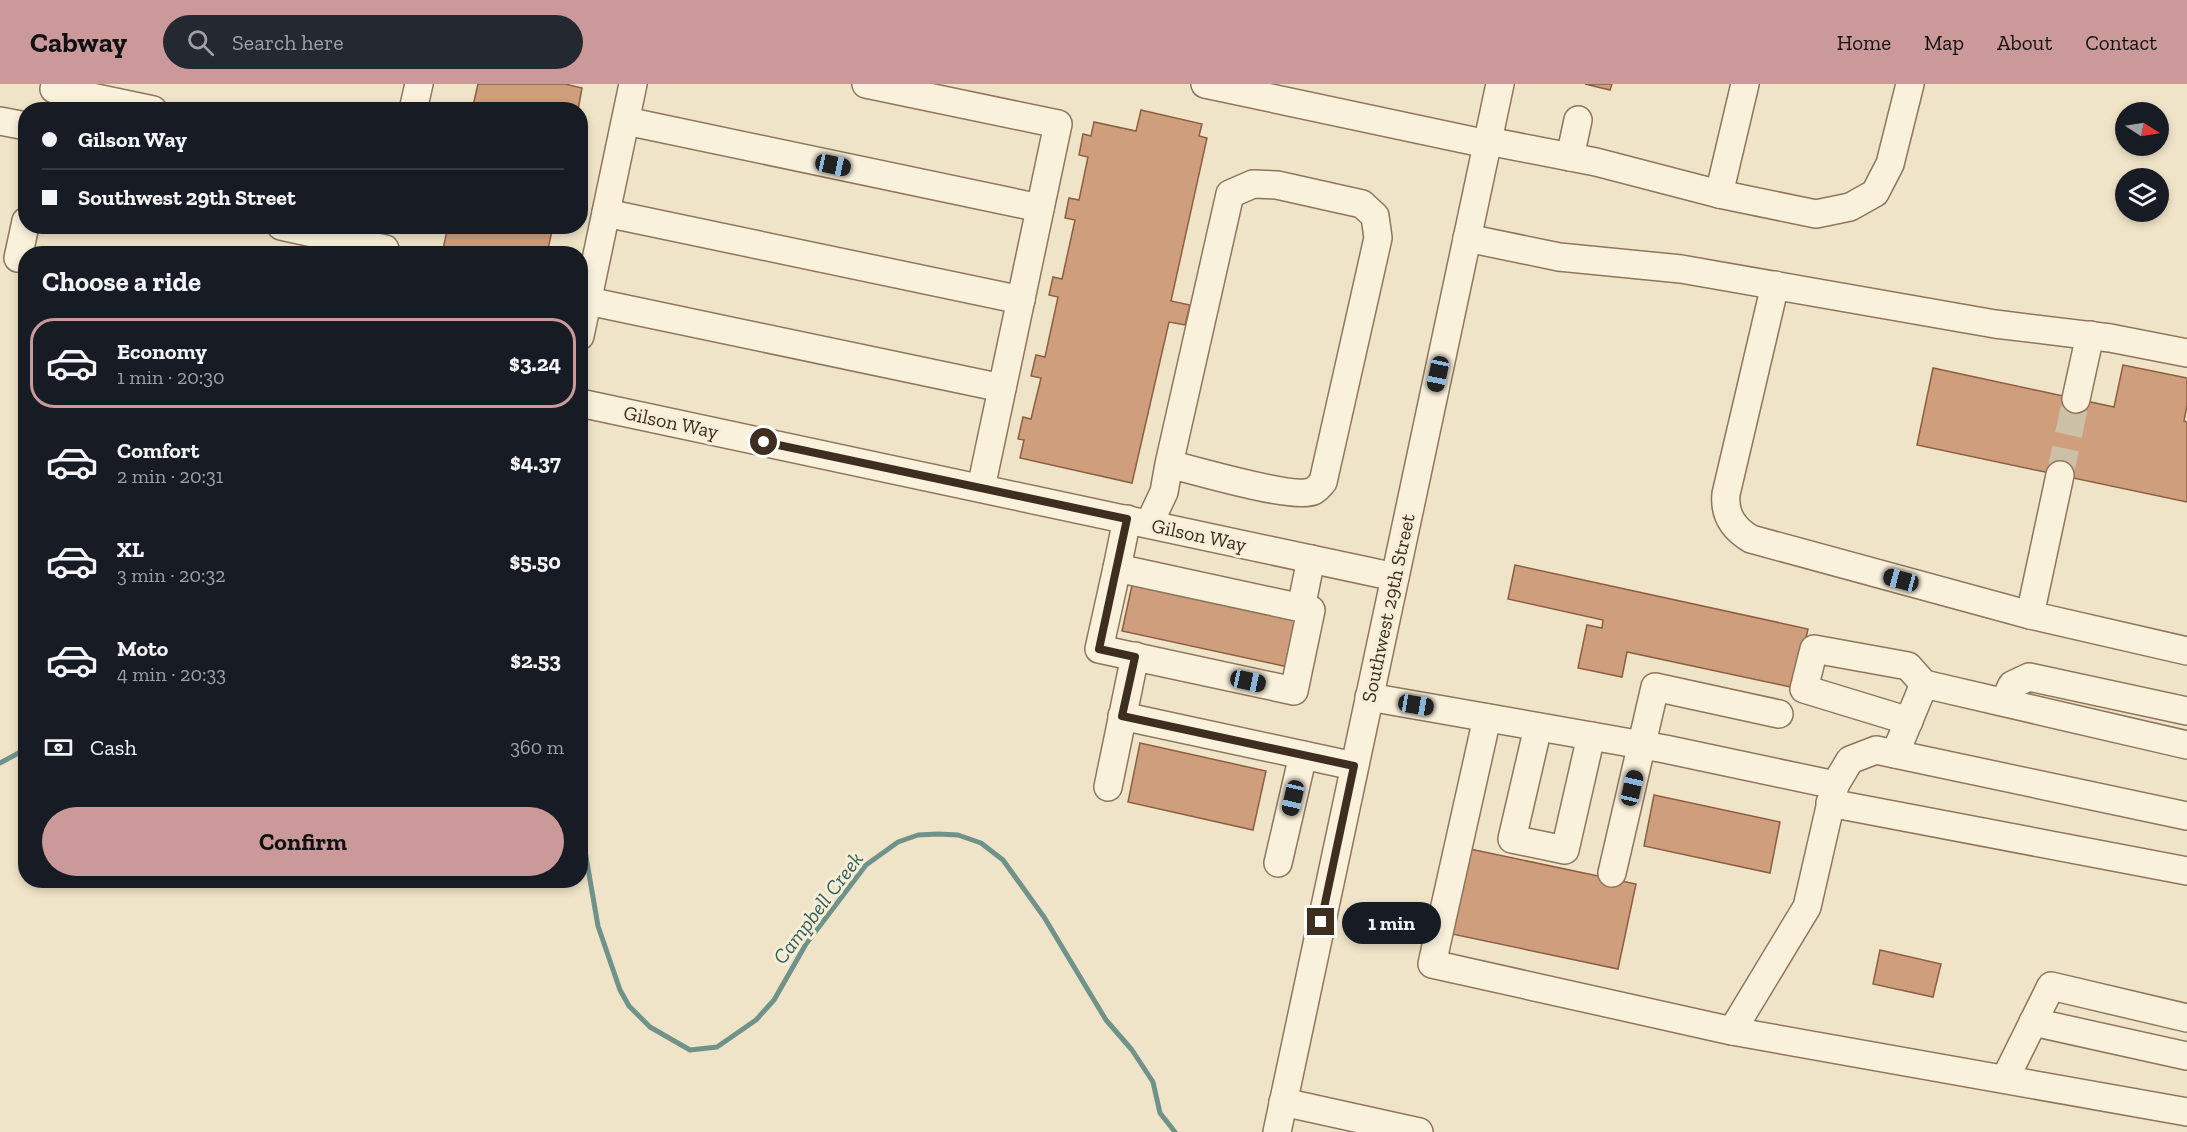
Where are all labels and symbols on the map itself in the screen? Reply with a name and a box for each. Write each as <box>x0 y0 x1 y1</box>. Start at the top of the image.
north arrow <box>2115 102 2169 156</box>
car <box>814 152 852 178</box>
car <box>1425 355 1451 393</box>
street label: Gilson Way <box>621 400 721 444</box>
route start <box>750 428 777 455</box>
street label: Southwest 29th Street <box>1356 511 1420 704</box>
street label: Gilson Way <box>1149 513 1249 557</box>
car <box>1881 567 1921 593</box>
car <box>1229 668 1267 694</box>
car <box>1397 693 1435 717</box>
car <box>1619 768 1645 808</box>
car <box>1280 778 1306 818</box>
water label: Campbell Creek <box>767 847 868 969</box>
callout: 1 min <box>1342 901 1441 943</box>
route end <box>1307 908 1334 935</box>

